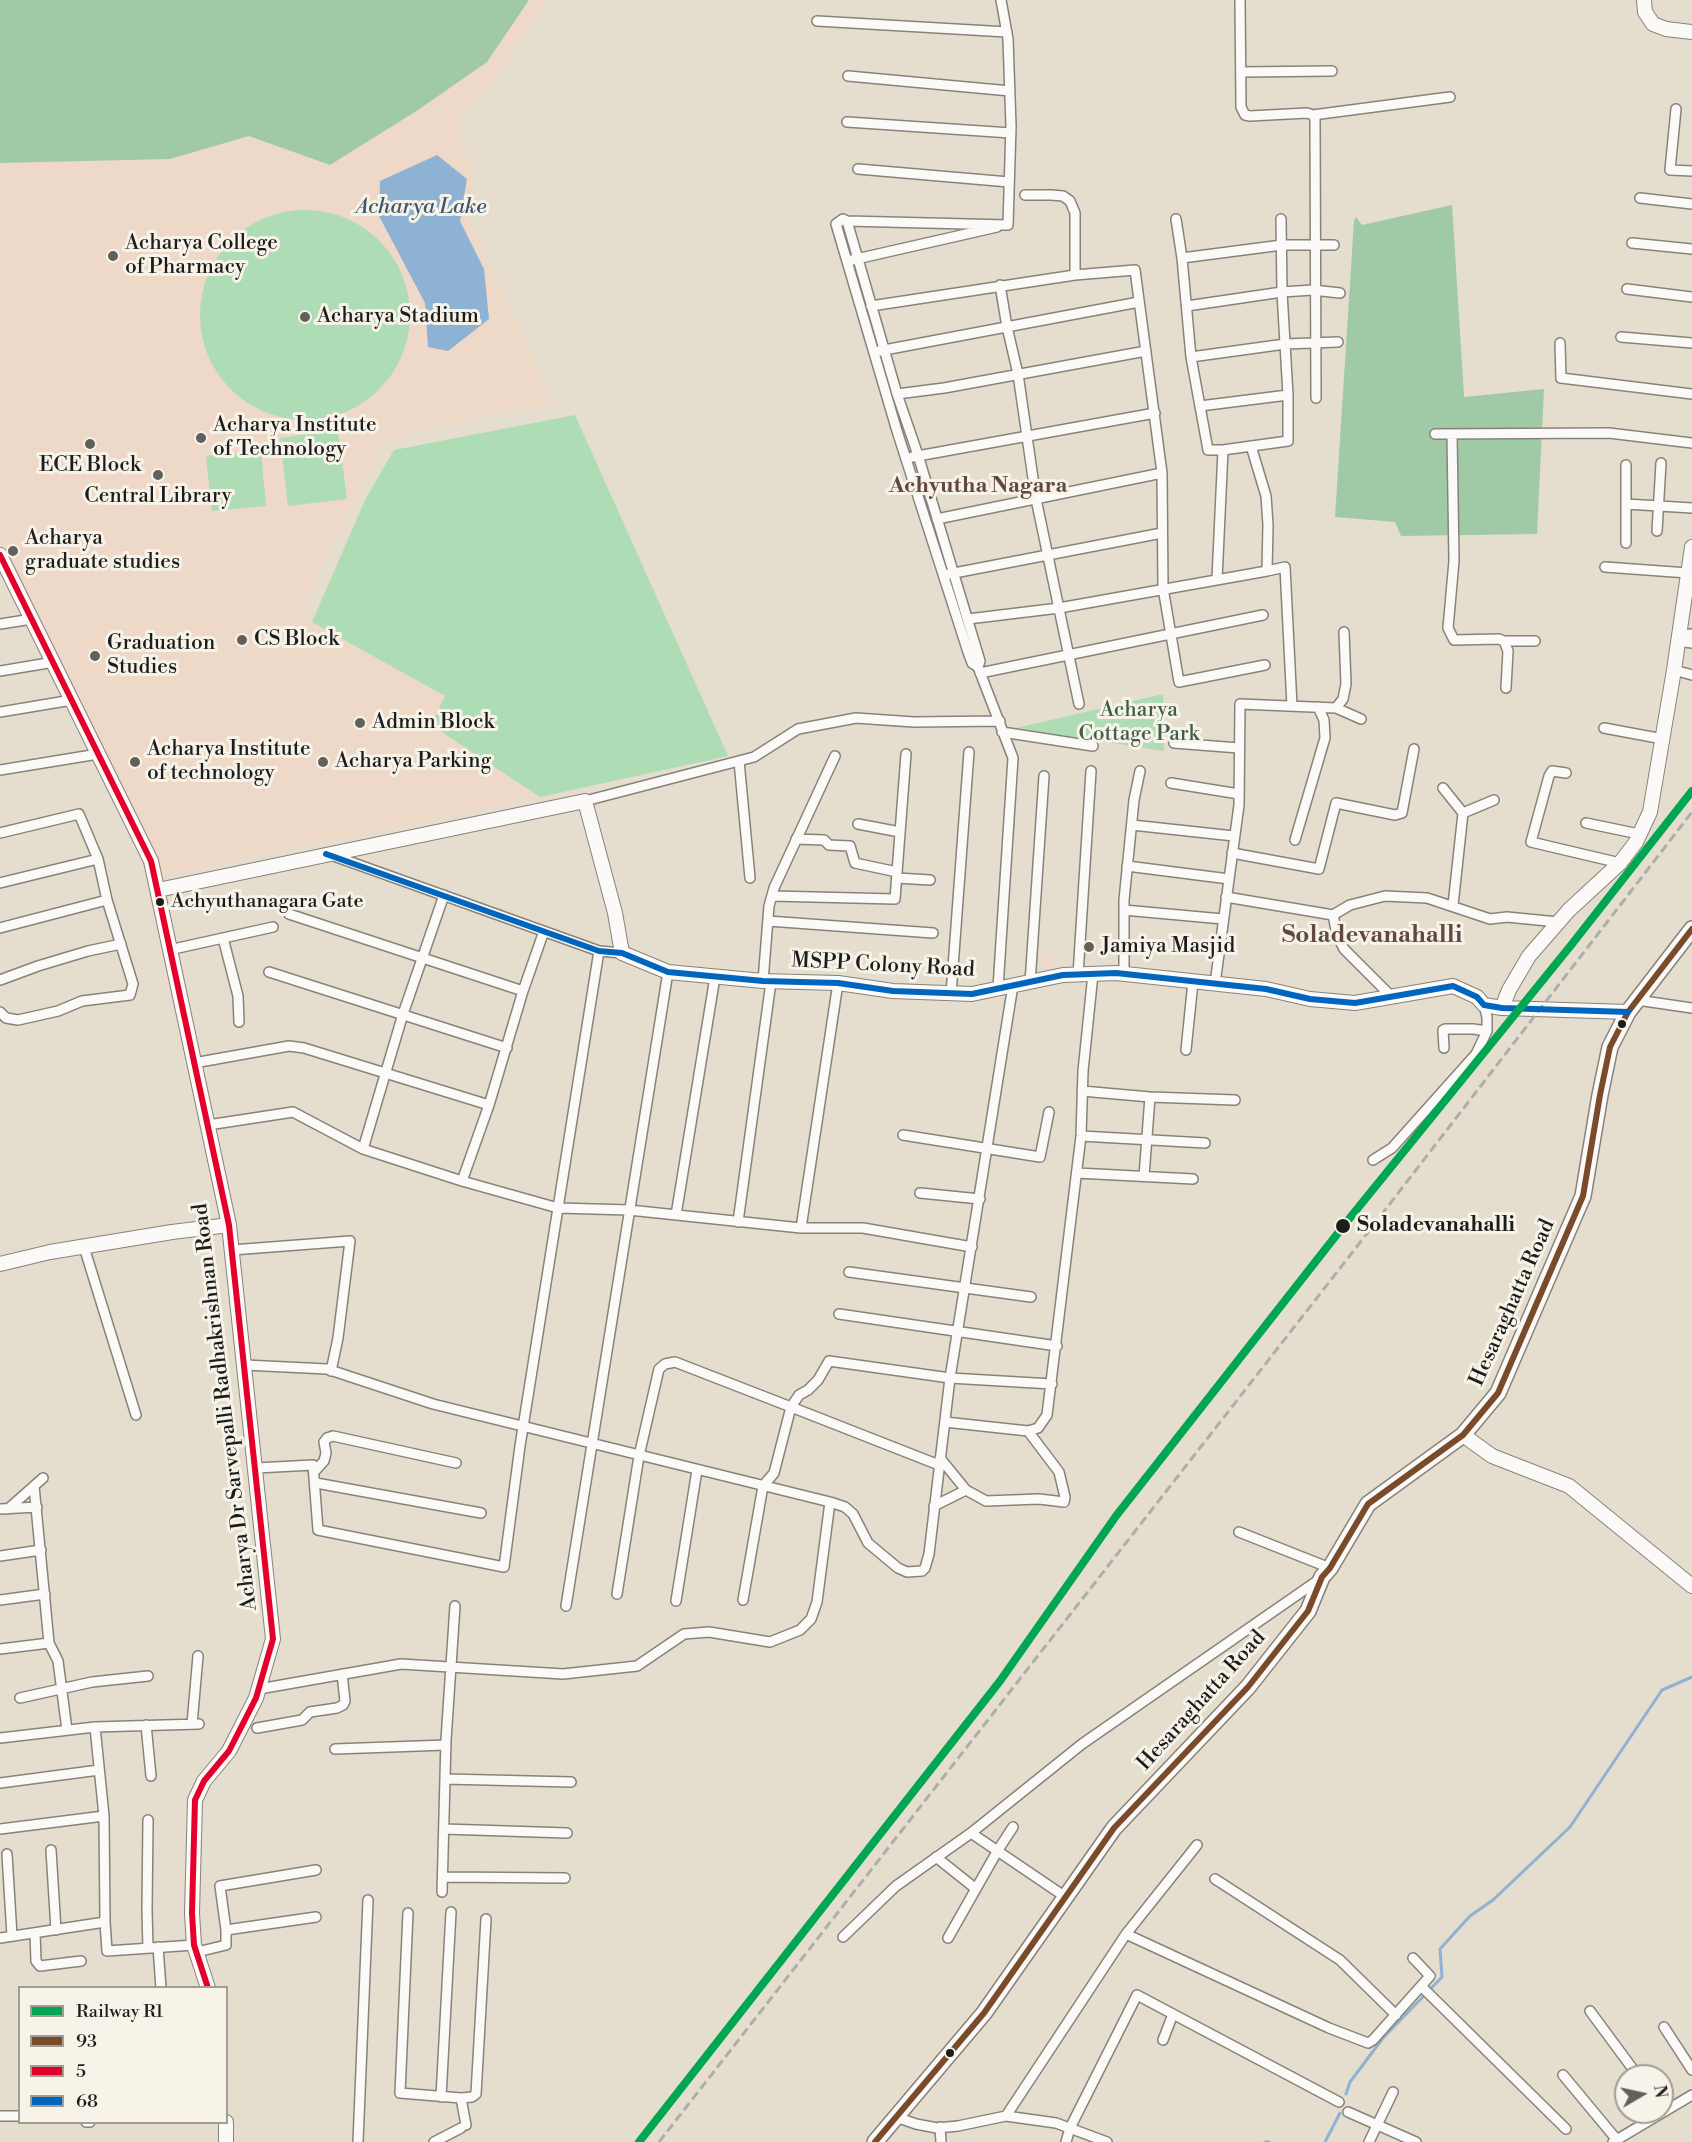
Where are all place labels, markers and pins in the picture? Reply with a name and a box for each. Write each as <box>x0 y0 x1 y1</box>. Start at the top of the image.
place label: Acharya College of Pharmacy <box>125 231 278 281</box>
marker: Acharya College of Pharmacy <box>106 249 120 263</box>
place label: Acharya Stadium <box>317 304 479 330</box>
marker: Acharya Stadium <box>298 310 312 324</box>
place label: Acharya Institute of Technology <box>213 413 377 463</box>
marker: Acharya Institute of Technology <box>194 431 208 445</box>
marker: ECE Block <box>83 437 97 451</box>
place label: ECE Block <box>39 453 141 479</box>
marker: Central Library <box>151 468 165 482</box>
place label: Central Library <box>84 484 232 510</box>
place label: Acharya graduate studies <box>25 526 180 576</box>
marker: Acharya graduate studies <box>6 544 20 558</box>
place label: CS Block <box>254 627 339 653</box>
place label: Graduation Studies <box>107 631 215 681</box>
marker: CS Block <box>235 633 249 647</box>
marker: Graduation Studies <box>88 649 102 663</box>
place label: Admin Block <box>372 710 495 736</box>
marker: Admin Block <box>353 716 367 730</box>
place label: Acharya Institute of technology <box>147 737 311 787</box>
place label: Acharya Parking <box>335 749 491 775</box>
marker: Acharya Institute of technology <box>128 755 142 769</box>
marker: Acharya Parking <box>316 755 330 769</box>
place label: Achyuthanagara Gate <box>171 890 364 914</box>
marker: Achyuthanagara Gate <box>154 896 166 908</box>
place label: Jamiya Masjid <box>1101 934 1235 960</box>
marker: Jamiya Masjid <box>1082 940 1096 954</box>
unlabelled marker <box>1616 1018 1628 1030</box>
place label: Soladevanahalli <box>1357 1213 1515 1239</box>
marker: Soladevanahalli <box>1334 1217 1352 1235</box>
unlabelled marker <box>944 2047 956 2059</box>

